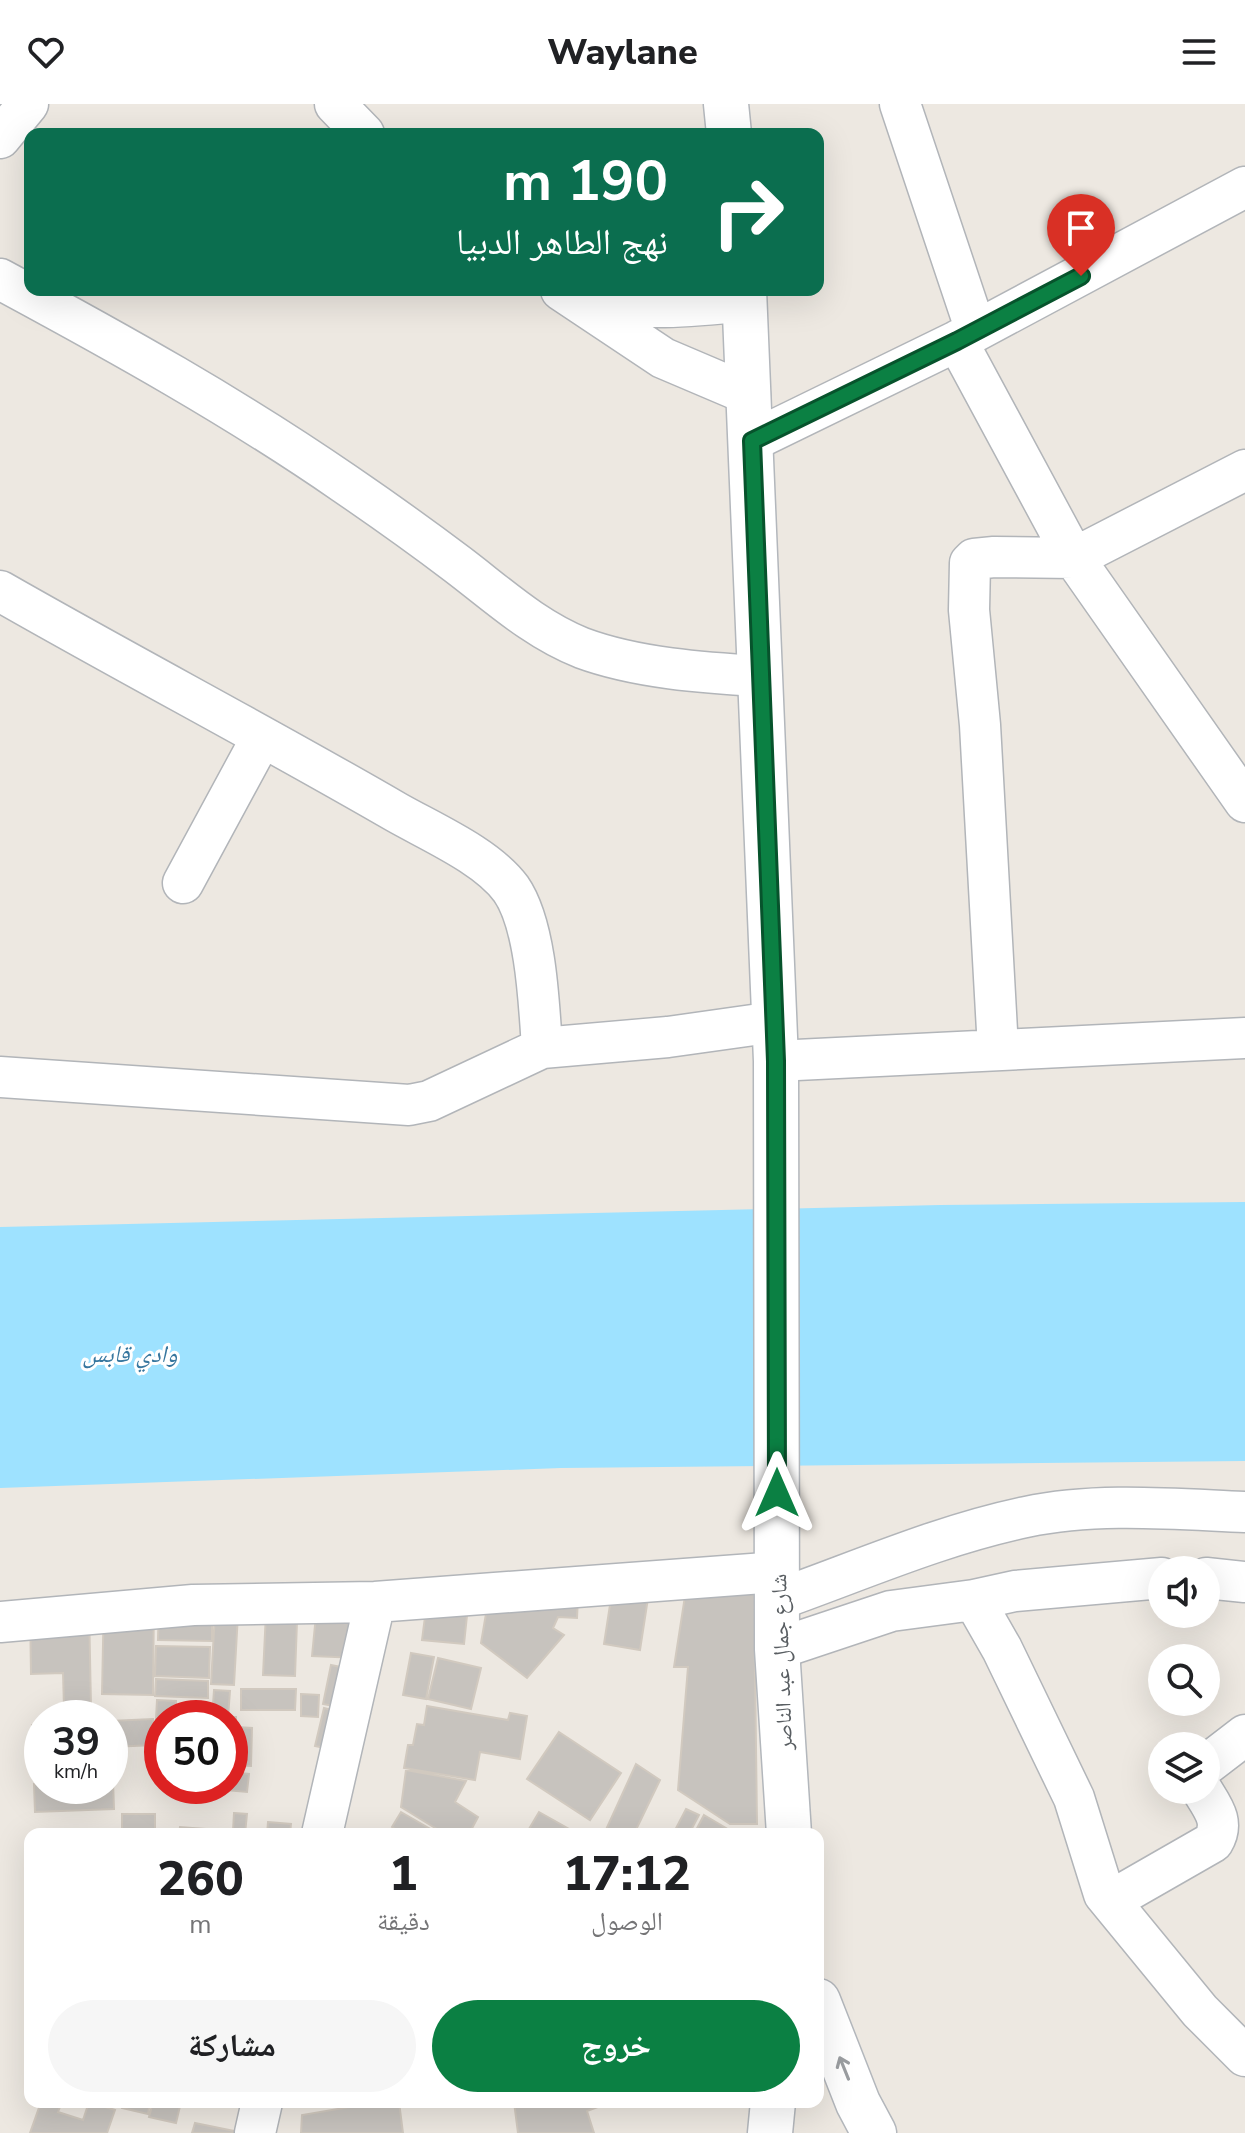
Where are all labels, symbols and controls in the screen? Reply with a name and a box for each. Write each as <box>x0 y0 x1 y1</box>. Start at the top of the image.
text: Waylane <box>547 28 698 77</box>
icon: heart <box>24 30 68 74</box>
icon: menu <box>1177 30 1221 74</box>
text: 190 m <box>503 143 668 220</box>
icon: right <box>696 160 800 264</box>
pin <box>1047 194 1115 276</box>
icon: arrive <box>1059 206 1103 250</box>
text: نهج الطاهر الدبيا <box>456 218 668 267</box>
water label: وادي قابس <box>82 1338 178 1373</box>
position arrow <box>735 1451 819 1535</box>
map controls <box>1148 1556 1220 1804</box>
button: sound <box>1148 1556 1220 1628</box>
street label: شارع جمال عبد الناصر <box>764 1573 800 1752</box>
button: search <box>1148 1644 1220 1716</box>
speed limit sign: 50 <box>144 1700 248 1804</box>
text: 39 <box>52 1715 100 1769</box>
button: layers <box>1148 1732 1220 1804</box>
text: km/h <box>54 1758 98 1785</box>
text: 1 <box>389 1841 418 1907</box>
text: 17:12 <box>563 1841 691 1907</box>
text: 260 <box>157 1846 244 1912</box>
text: دقيقة <box>377 1904 430 1939</box>
text: الوصول <box>591 1904 663 1939</box>
text: m <box>189 1907 212 1942</box>
button: مشاركة <box>48 2000 416 2092</box>
button: خروج <box>432 2000 800 2092</box>
one-way arrow <box>835 2056 850 2081</box>

